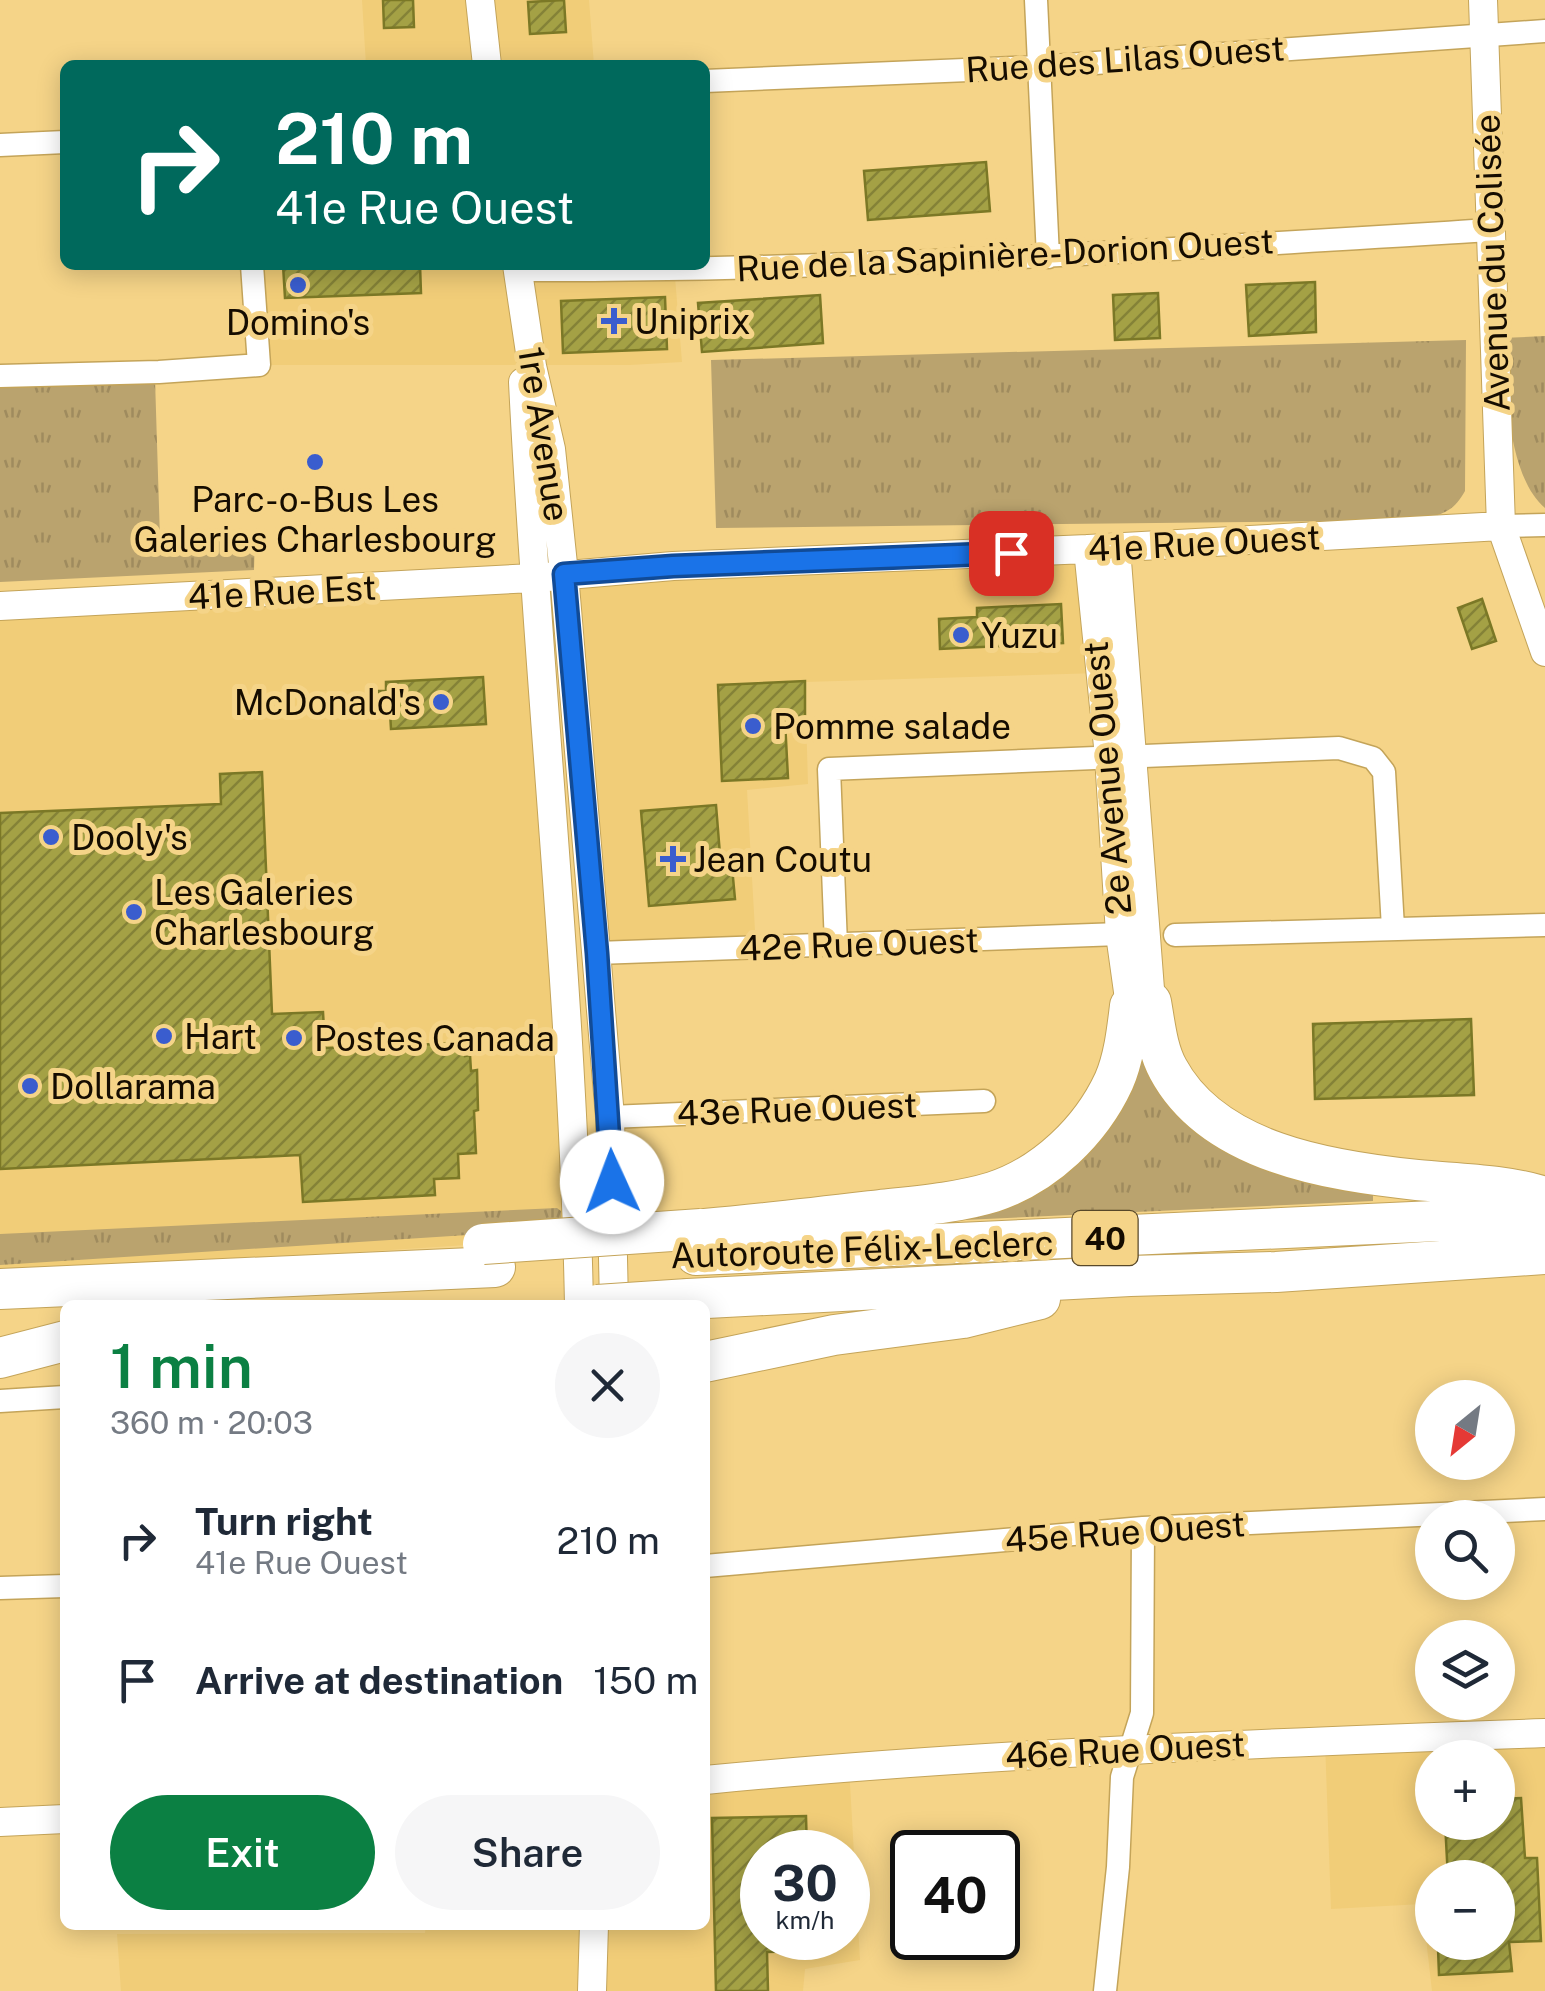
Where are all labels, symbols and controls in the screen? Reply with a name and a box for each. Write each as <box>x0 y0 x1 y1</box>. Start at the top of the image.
street label: Rue des Lilas Ouest <box>964 27 1286 91</box>
text: 210 m <box>275 97 473 180</box>
icon: right <box>110 100 240 230</box>
street label: Avenue du Colisée <box>1466 113 1518 413</box>
text: 41e Rue Ouest <box>275 181 574 234</box>
street label: Rue de la Sapinière-Dorion Ouest <box>735 220 1275 290</box>
marker: Domino's <box>287 274 309 296</box>
place label: Uniprix <box>634 301 751 342</box>
place label: Domino's <box>226 302 370 343</box>
marker: Uniprix <box>603 310 625 332</box>
street label: 1re Avenue <box>510 344 578 524</box>
marker: Parc-o-Bus Les Galeries Charlesbourg <box>304 451 326 473</box>
place label: Parc-o-Bus Les Galeries Charlesbourg <box>133 479 497 560</box>
pin <box>969 511 1054 596</box>
street label: 41e Rue Ouest <box>1087 516 1321 570</box>
icon: arrive <box>984 526 1039 581</box>
street label: 41e Rue Est <box>187 567 377 617</box>
place label: Yuzu <box>981 615 1058 656</box>
marker: Yuzu <box>950 624 972 646</box>
street label: 2e Avenue Ouest <box>1075 640 1139 916</box>
place label: McDonald's <box>234 682 421 723</box>
marker: McDonald's <box>430 691 452 713</box>
place label: Pomme salade <box>773 706 1011 747</box>
marker: Pomme salade <box>742 715 764 737</box>
place label: Dooly's <box>71 817 188 858</box>
marker: Dooly's <box>40 826 62 848</box>
place label: Jean Coutu <box>693 839 872 880</box>
marker: Jean Coutu <box>662 848 684 870</box>
place label: Les Galeries Charlesbourg <box>154 872 374 953</box>
marker: Les Galeries Charlesbourg <box>123 901 145 923</box>
street label: 42e Rue Ouest <box>739 919 979 969</box>
place label: Hart <box>184 1016 257 1057</box>
place label: Postes Canada <box>314 1018 555 1059</box>
marker: Hart <box>153 1025 175 1047</box>
marker: Postes Canada <box>283 1027 305 1049</box>
place label: Dollarama <box>50 1066 216 1107</box>
marker: Dollarama <box>19 1075 41 1097</box>
street label: 43e Rue Ouest <box>676 1084 918 1134</box>
position arrow <box>560 1130 664 1234</box>
road number: 40 <box>1072 1211 1138 1265</box>
street label: Autoroute Félix-Leclerc <box>670 1222 1054 1276</box>
text: 1 min <box>110 1331 253 1402</box>
button: close <box>555 1333 660 1438</box>
north arrow <box>1415 1380 1515 1480</box>
map controls <box>1415 1380 1515 1960</box>
text: 360 m · 20:03 <box>110 1404 313 1441</box>
text: Turn right <box>195 1499 373 1544</box>
button: search <box>1415 1500 1515 1600</box>
street label: 45e Rue Ouest <box>1004 1503 1246 1561</box>
icon: right <box>110 1513 165 1568</box>
text: 210 m <box>557 1518 660 1563</box>
text: 41e Rue Ouest <box>195 1544 408 1581</box>
button: layers <box>1415 1620 1515 1720</box>
icon: arrive <box>110 1653 165 1708</box>
text: Arrive at destination <box>195 1658 563 1703</box>
text: 150 m <box>593 1658 698 1703</box>
street label: 46e Rue Ouest <box>1004 1723 1246 1777</box>
button: + <box>1415 1740 1515 1840</box>
button: Exit <box>110 1795 375 1910</box>
button: Share <box>395 1795 660 1910</box>
speed limit sign: 40 <box>890 1830 1020 1960</box>
text: 30 <box>772 1853 838 1912</box>
button: − <box>1415 1860 1515 1960</box>
text: km/h <box>776 1905 834 1935</box>

